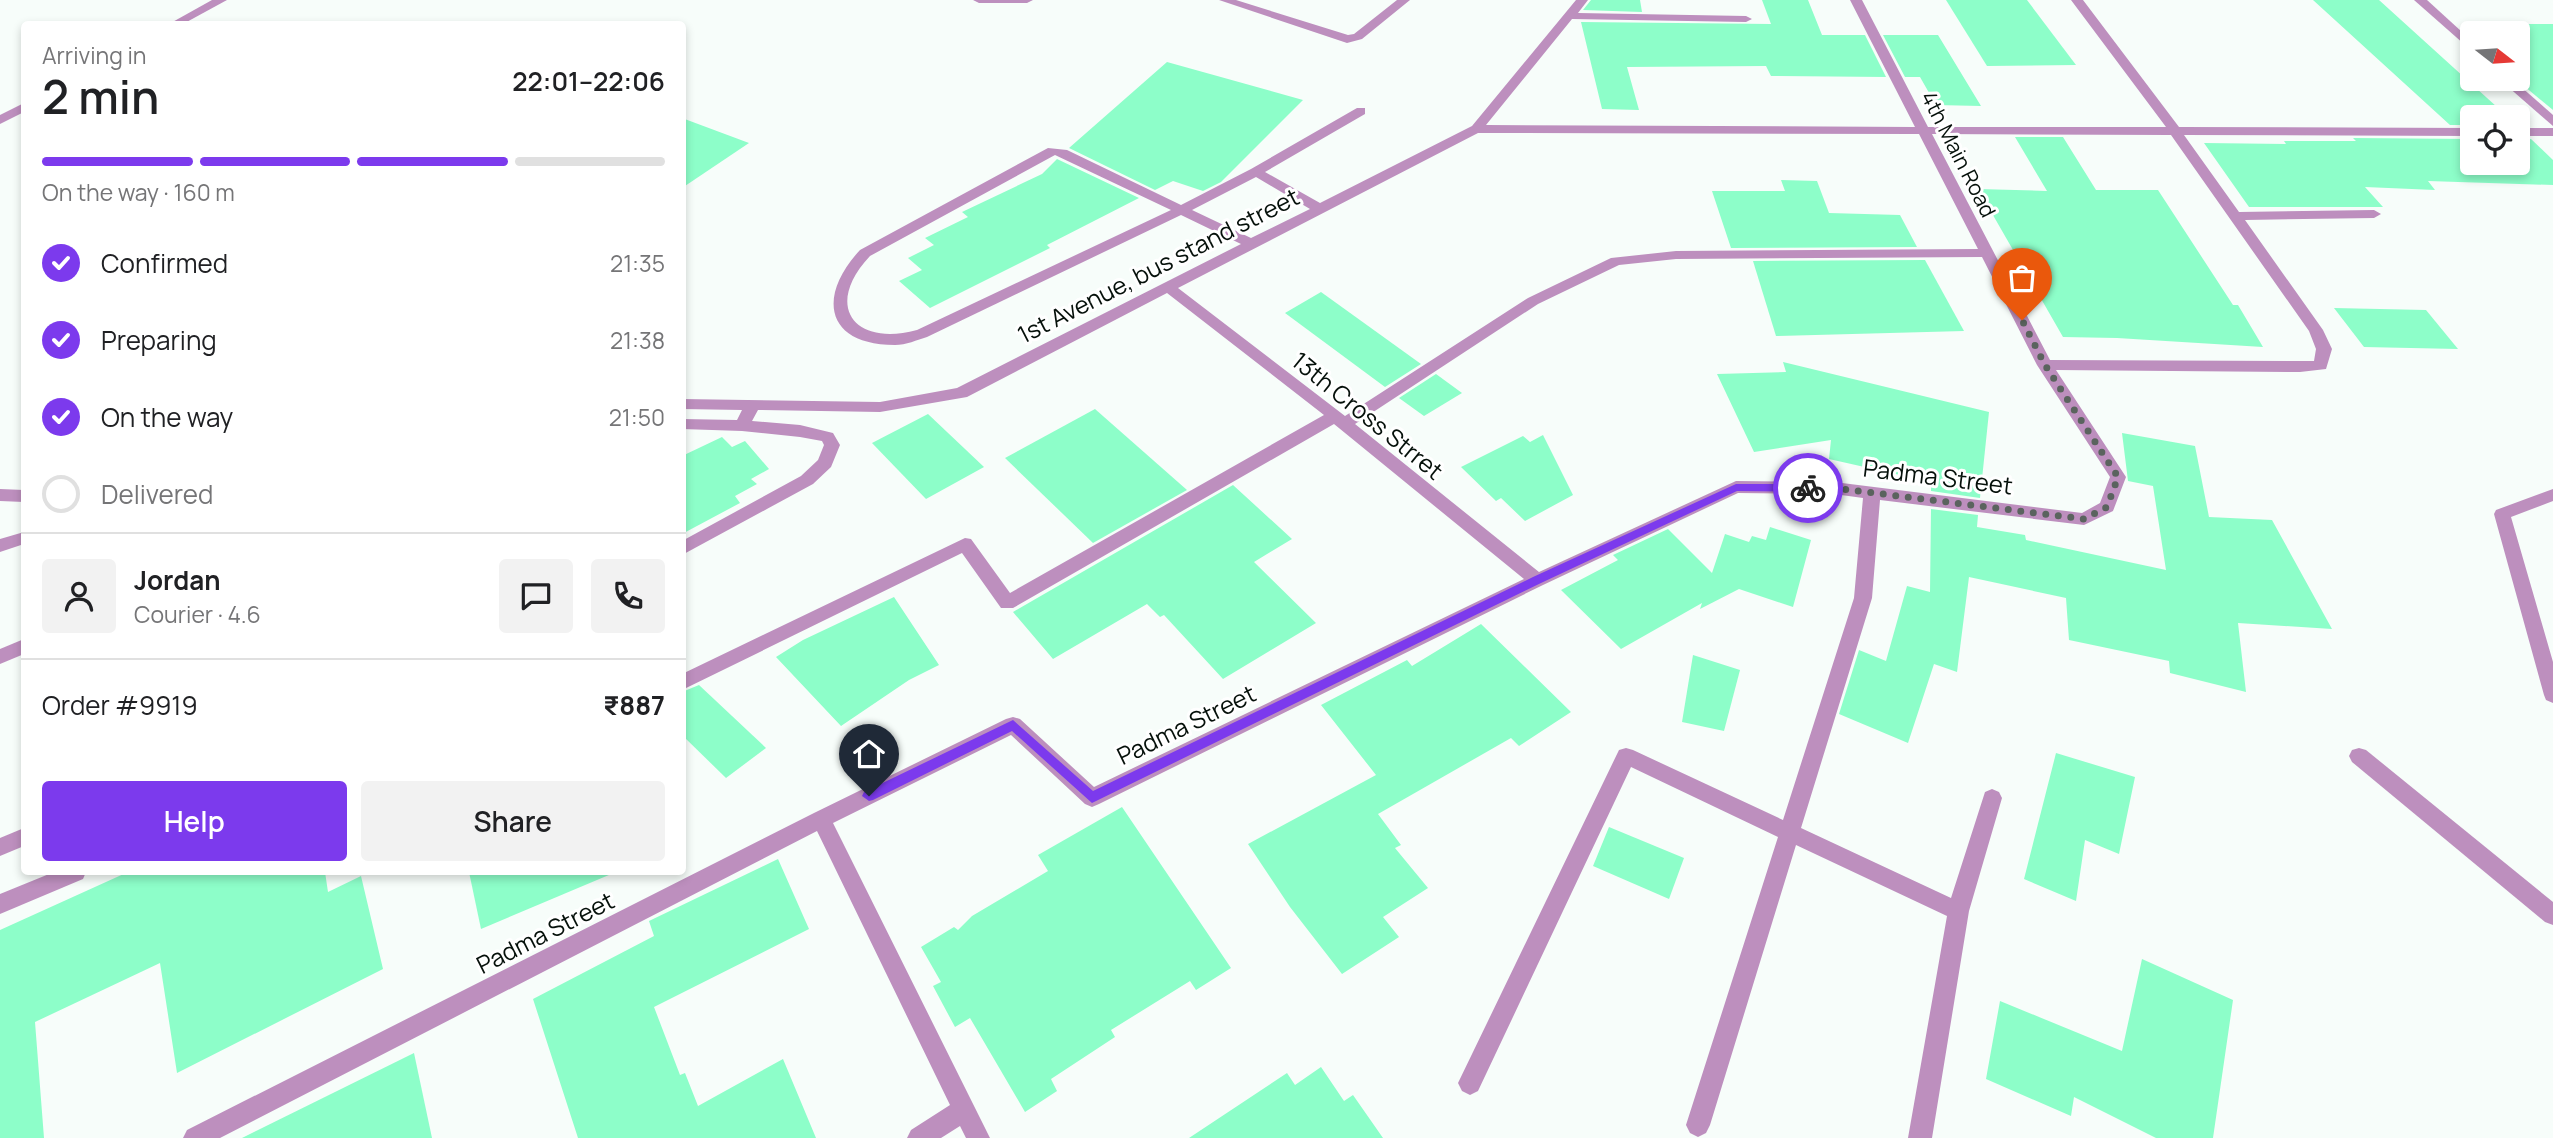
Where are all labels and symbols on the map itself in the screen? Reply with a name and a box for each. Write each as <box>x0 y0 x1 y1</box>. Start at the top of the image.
north arrow <box>2460 21 2530 91</box>
street label: 4th Main Road <box>1915 86 2003 222</box>
street label: 1st Avenue, bus stand street <box>1011 179 1305 351</box>
pin <box>1992 248 2052 320</box>
street label: 13th Cross Strret <box>1285 344 1451 486</box>
street label: Padma Street <box>1861 450 2015 502</box>
courier <box>1773 453 1843 523</box>
street label: Padma Street <box>1111 676 1261 772</box>
pin <box>839 724 899 796</box>
street label: Padma Street <box>470 883 620 981</box>

